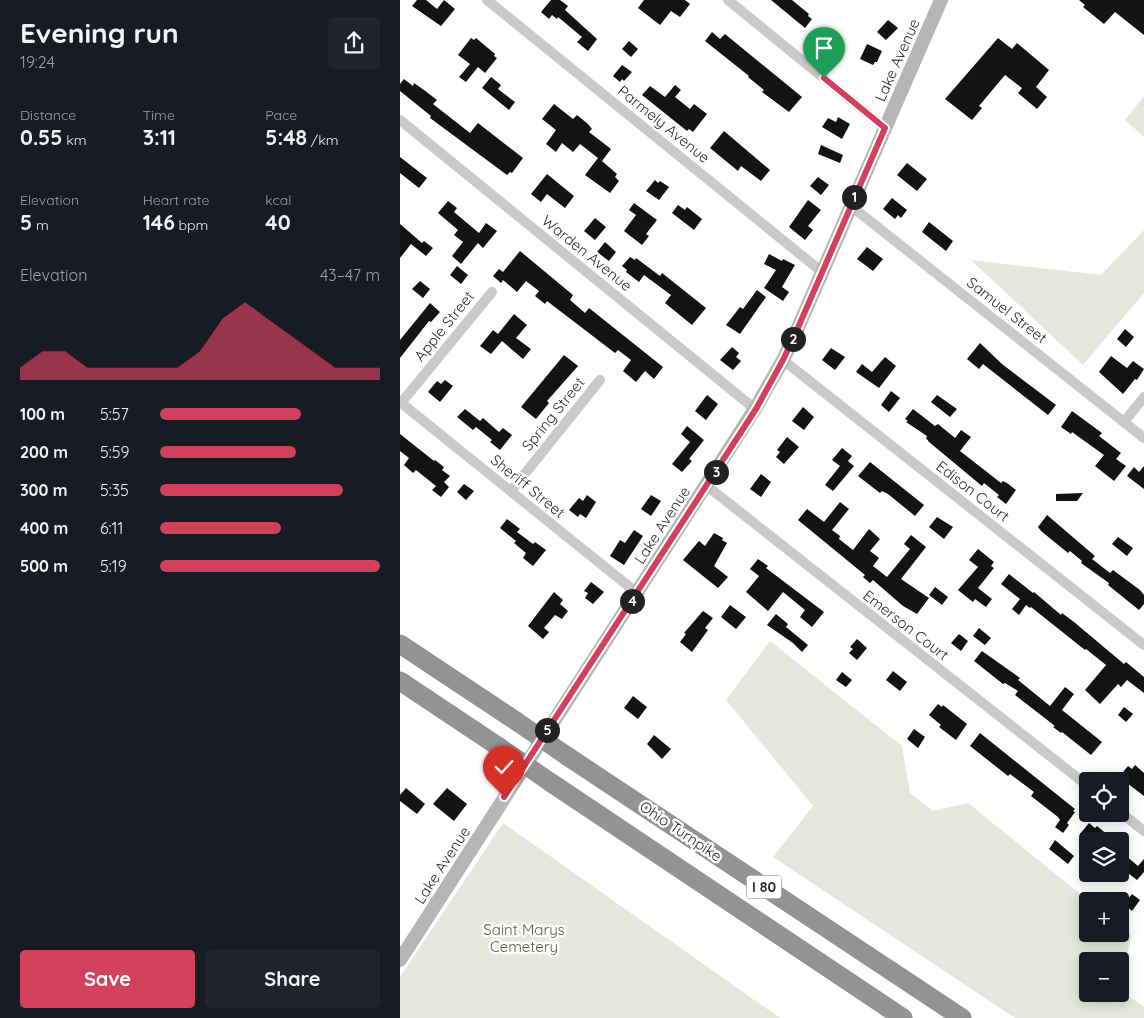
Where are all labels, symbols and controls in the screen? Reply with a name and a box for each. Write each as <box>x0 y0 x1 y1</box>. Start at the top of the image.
text: Evening run <box>20 15 179 50</box>
street label: Lake Avenue <box>870 16 924 104</box>
button: share <box>328 17 380 69</box>
pin <box>803 27 845 78</box>
icon: arrive <box>810 34 838 62</box>
text: 19:24 <box>20 52 55 72</box>
street label: Parmely Avenue <box>614 81 714 167</box>
text: Distance <box>20 106 76 124</box>
text: Time <box>143 106 175 124</box>
text: Pace <box>265 106 297 124</box>
text: 0.55 <box>20 124 62 150</box>
text: 3:11 <box>143 124 176 150</box>
text: 5:48 <box>265 124 307 150</box>
text: km <box>62 131 86 149</box>
text: /km <box>307 131 338 149</box>
pin: 1 <box>842 184 866 210</box>
text: 1 <box>852 188 857 206</box>
text: Elevation <box>20 191 79 209</box>
text: Heart rate <box>143 191 209 209</box>
text: kcal <box>265 191 291 209</box>
text: 5 <box>20 209 32 235</box>
text: 146 <box>143 209 175 235</box>
text: 40 <box>265 209 291 235</box>
street label: Warden Avenue <box>538 211 636 295</box>
text: m <box>32 216 49 234</box>
text: bpm <box>175 216 208 234</box>
text: Elevation <box>20 265 87 285</box>
text: 43–47 m <box>320 265 380 285</box>
street label: Samuel Street <box>963 273 1051 347</box>
street label: Apple Street <box>410 287 478 365</box>
pin: 2 <box>780 326 806 352</box>
text: 2 <box>790 330 797 348</box>
street label: Spring Street <box>517 373 589 455</box>
text: 100 m <box>20 404 65 424</box>
text: 5:57 <box>100 404 129 424</box>
text: 200 m <box>20 442 68 462</box>
text: 5:59 <box>100 442 129 462</box>
street label: Sheriff Street <box>487 450 569 522</box>
street label: Edison Court <box>933 456 1013 526</box>
pin: 3 <box>704 460 728 484</box>
text: 3 <box>713 463 720 481</box>
text: 300 m <box>20 480 67 500</box>
text: 5:35 <box>100 480 129 500</box>
street label: Lake Avenue <box>630 483 694 567</box>
text: 400 m <box>20 518 68 538</box>
text: 6:11 <box>100 518 123 538</box>
text: 500 m <box>20 556 68 576</box>
text: 5:19 <box>100 556 127 576</box>
street label: Emerson Court <box>859 586 953 664</box>
pin: 4 <box>620 588 644 614</box>
text: 4 <box>628 592 637 610</box>
pin: 5 <box>534 718 560 742</box>
text: 5 <box>543 721 552 739</box>
pin <box>483 746 525 797</box>
icon: check <box>490 753 518 781</box>
map controls <box>1079 772 1129 1002</box>
button: locate <box>1079 772 1129 822</box>
street label: Ohio Turnpike <box>636 797 726 865</box>
street label: Lake Avenue <box>410 823 474 907</box>
button: layers <box>1079 832 1129 882</box>
road number: I 80 <box>746 876 782 899</box>
button: + <box>1079 892 1129 942</box>
park label: Saint Marys Cemetery <box>483 920 565 956</box>
button: Save <box>20 950 195 1008</box>
button: Share <box>205 950 380 1008</box>
button: − <box>1079 952 1129 1002</box>

